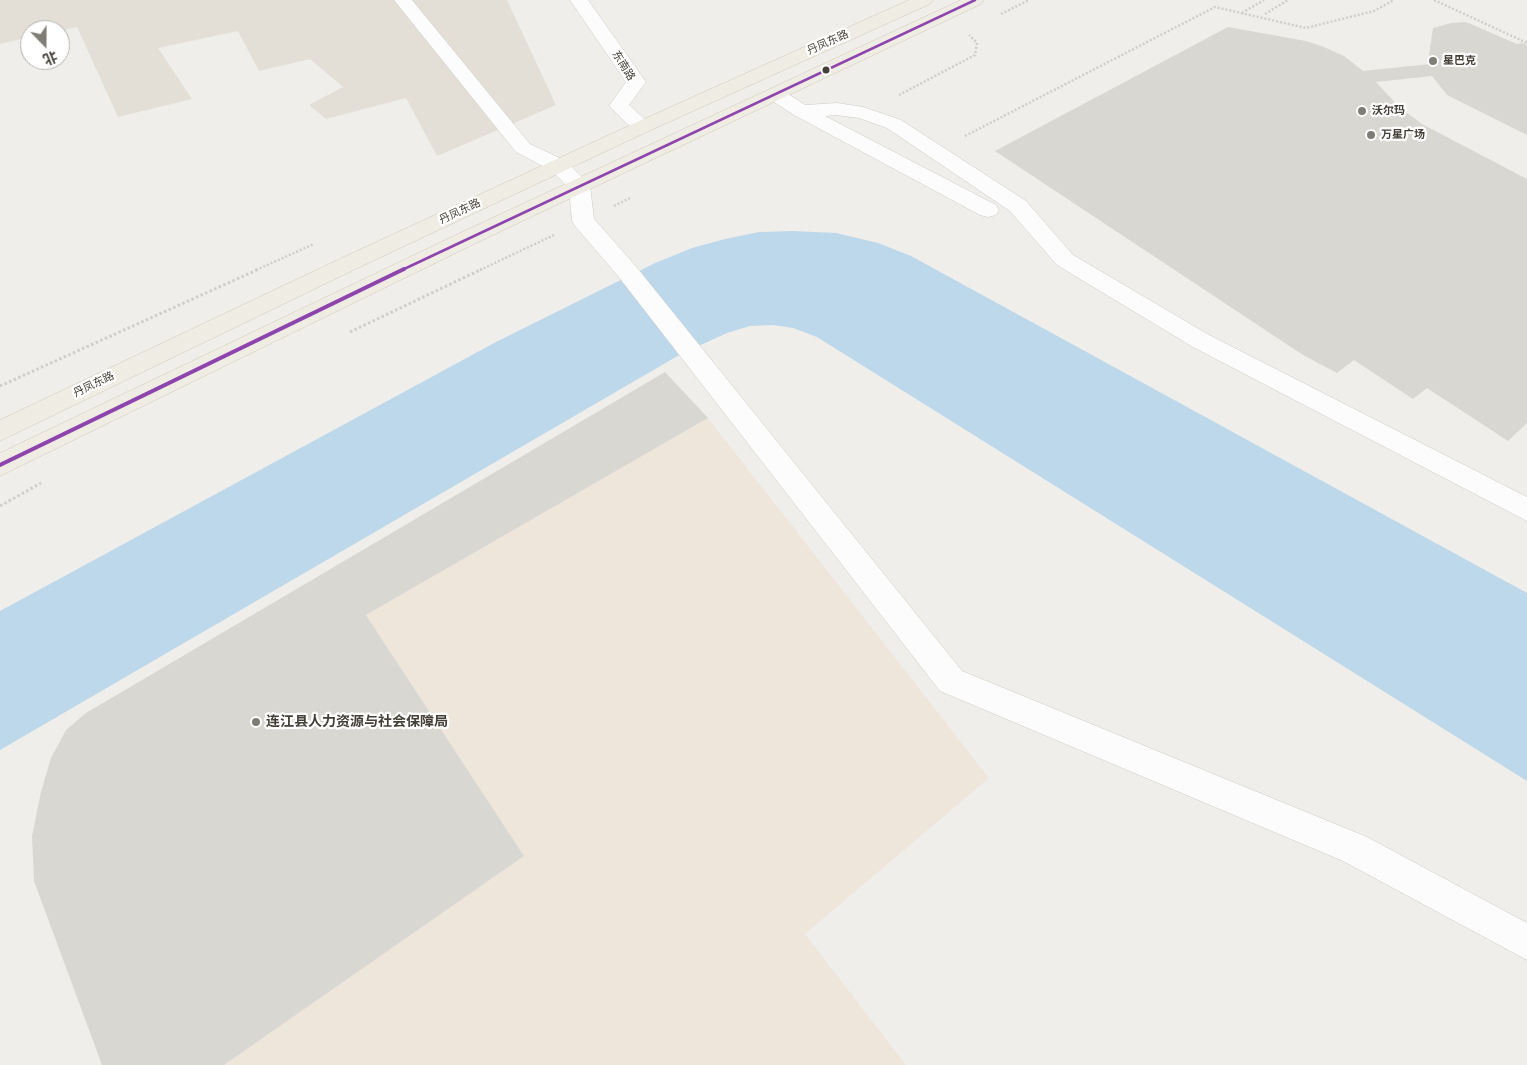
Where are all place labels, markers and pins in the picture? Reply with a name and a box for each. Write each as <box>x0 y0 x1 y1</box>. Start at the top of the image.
place label: 星巴克 <box>1443 54 1476 68</box>
marker: 星巴克 <box>1427 55 1439 67</box>
unlabelled marker <box>821 65 831 75</box>
place label: 沃尔玛 <box>1372 104 1405 118</box>
marker: 沃尔玛 <box>1356 105 1368 117</box>
place label: 万星广场 <box>1381 128 1425 142</box>
marker: 万星广场 <box>1365 129 1377 141</box>
place label: 连江县人力资源与社会保障局 <box>266 714 448 730</box>
marker: 连江县人力资源与社会保障局 <box>250 716 262 728</box>

